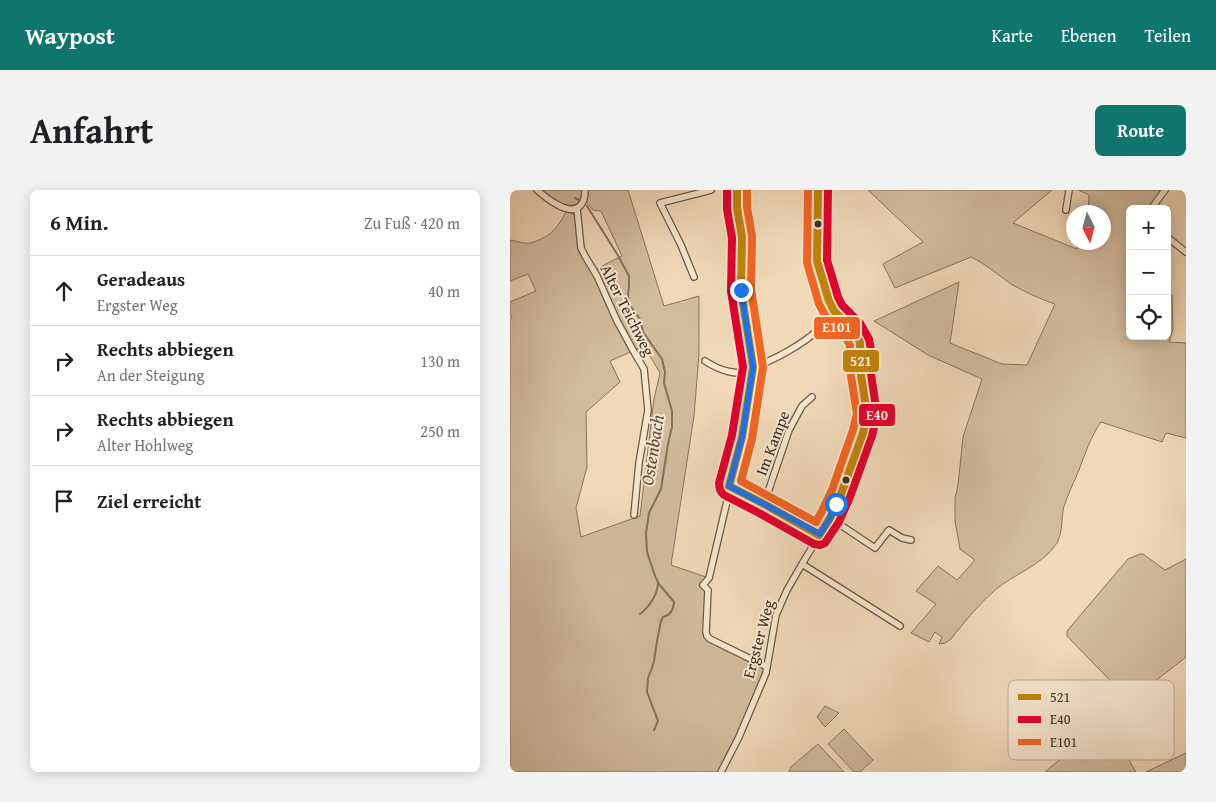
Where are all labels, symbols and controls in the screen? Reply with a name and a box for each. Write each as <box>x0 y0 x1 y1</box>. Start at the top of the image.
text: Waypost <box>25 18 115 53</box>
text: Karte <box>992 22 1033 49</box>
text: Ebenen <box>1061 22 1117 49</box>
text: Teilen <box>1145 22 1191 49</box>
text: Anfahrt <box>30 105 153 156</box>
button: Route <box>1095 105 1186 156</box>
north arrow <box>1066 205 1111 250</box>
map controls <box>1126 205 1171 340</box>
button: + <box>1126 205 1171 250</box>
text: 6 Min. <box>50 207 108 238</box>
text: Zu Fuß · 420 m <box>364 211 460 235</box>
unlabelled marker <box>813 219 823 229</box>
button: − <box>1126 250 1171 295</box>
street label: Alter Teichweg <box>595 260 661 360</box>
text: Geradeaus <box>97 265 185 293</box>
icon: ahead <box>50 277 78 305</box>
text: 40 m <box>428 279 460 303</box>
route end <box>730 279 753 302</box>
text: Ergster Weg <box>97 293 178 317</box>
button: locate <box>1126 295 1171 340</box>
line badge: E101 <box>813 316 861 340</box>
text: E101 <box>822 317 852 337</box>
text: Rechts abbiegen <box>97 335 234 363</box>
icon: right <box>50 347 78 375</box>
text: 130 m <box>420 349 460 373</box>
line badge: 521 <box>842 349 880 373</box>
text: 521 <box>850 351 872 371</box>
text: An der Steigung <box>97 363 204 387</box>
line badge: E40 <box>858 403 896 427</box>
text: Rechts abbiegen <box>97 405 234 433</box>
text: E40 <box>866 405 888 425</box>
street label: Im Kampe <box>749 407 795 479</box>
water label: Ostenbach <box>633 413 671 487</box>
icon: right <box>50 417 78 445</box>
text: 250 m <box>420 419 460 443</box>
text: Alter Hohlweg <box>97 433 193 457</box>
unlabelled marker <box>841 475 851 485</box>
icon: arrive <box>50 487 78 515</box>
text: Ziel erreicht <box>97 487 201 515</box>
route start <box>825 493 848 516</box>
street label: Ergster Weg <box>736 597 780 681</box>
legend <box>1008 680 1174 760</box>
text: 521 <box>1050 687 1070 707</box>
text: E40 <box>1050 709 1071 729</box>
text: E101 <box>1050 732 1077 752</box>

